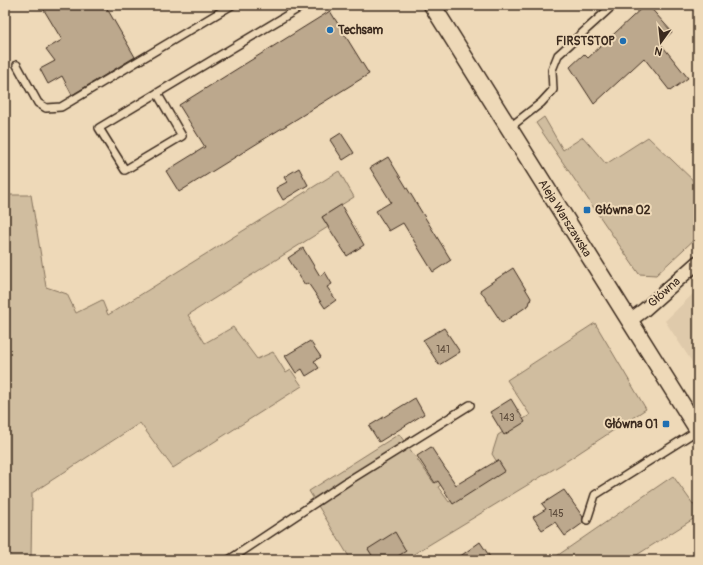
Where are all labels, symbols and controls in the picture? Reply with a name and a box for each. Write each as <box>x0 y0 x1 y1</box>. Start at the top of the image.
north arrow <box>641 22 681 62</box>
place label: Techsam <box>337 23 384 38</box>
marker: Techsam <box>325 25 335 35</box>
place label: FIRSTSTOP <box>556 34 615 49</box>
marker: FIRSTSTOP <box>618 36 628 46</box>
text: N <box>653 44 664 58</box>
street label: Aleja Warszawska <box>535 177 595 260</box>
place label: Główna 02 <box>595 203 651 218</box>
marker: Główna 02 <box>582 205 592 215</box>
street label: Główna <box>645 274 684 311</box>
house number: 141 <box>436 344 450 356</box>
house number: 143 <box>499 412 515 424</box>
place label: Główna 01 <box>605 417 658 432</box>
marker: Główna 01 <box>661 419 671 429</box>
house number: 145 <box>548 508 564 520</box>

